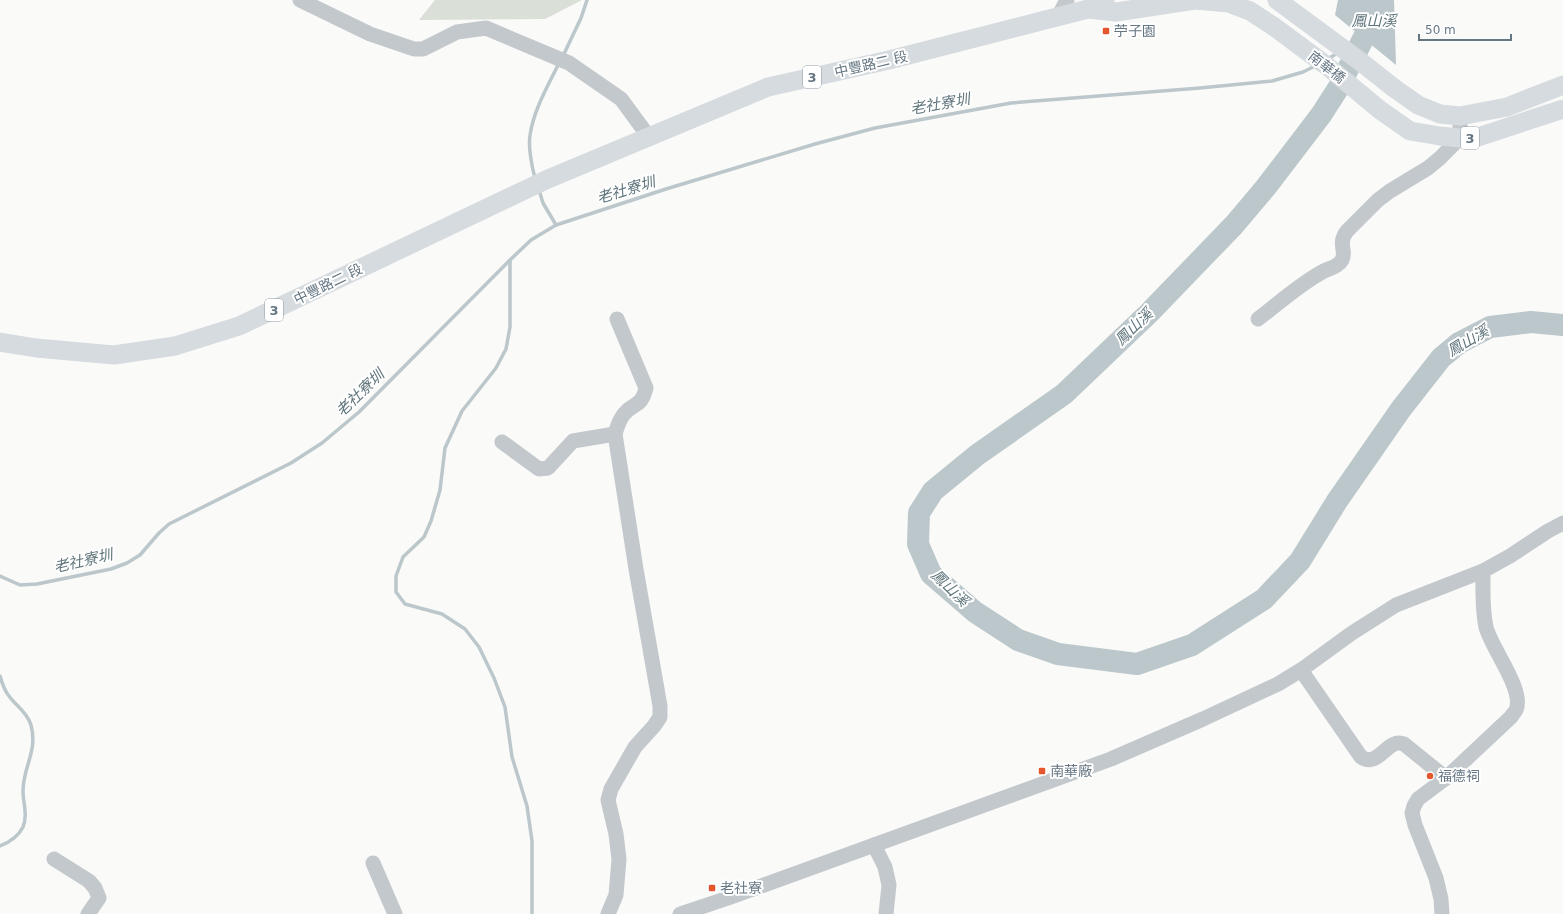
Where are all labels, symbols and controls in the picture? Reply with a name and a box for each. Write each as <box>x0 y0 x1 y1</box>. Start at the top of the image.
water label: 鳳山溪 <box>1351 12 1398 30</box>
scale bar <box>1419 16 1511 42</box>
place label: 苧子園 <box>1114 23 1156 39</box>
text: 50 m <box>1425 23 1456 37</box>
marker: 苧子園 <box>1101 26 1111 36</box>
street label: 中豐路二 段 <box>833 48 909 80</box>
street label: 南華橋 <box>1306 48 1348 86</box>
road number: 3 <box>803 66 821 88</box>
water label: 老社寮圳 <box>909 90 973 118</box>
road number: 3 <box>1461 127 1479 149</box>
water label: 老社寮圳 <box>595 172 659 207</box>
street label: 中豐路二 段 <box>291 260 365 308</box>
road number: 3 <box>265 299 283 321</box>
water label: 鳳山溪 <box>1112 304 1158 349</box>
water label: 鳳山溪 <box>1444 321 1494 360</box>
water label: 老社寮圳 <box>332 364 389 420</box>
water label: 老社寮圳 <box>52 545 116 577</box>
water label: 鳳山溪 <box>928 566 974 611</box>
place label: 南華廠 <box>1050 763 1092 779</box>
marker: 南華廠 <box>1037 766 1047 776</box>
place label: 福德祠 <box>1438 768 1480 784</box>
marker: 福德祠 <box>1425 771 1435 781</box>
place label: 老社寮 <box>720 880 762 896</box>
marker: 老社寮 <box>707 883 717 893</box>

